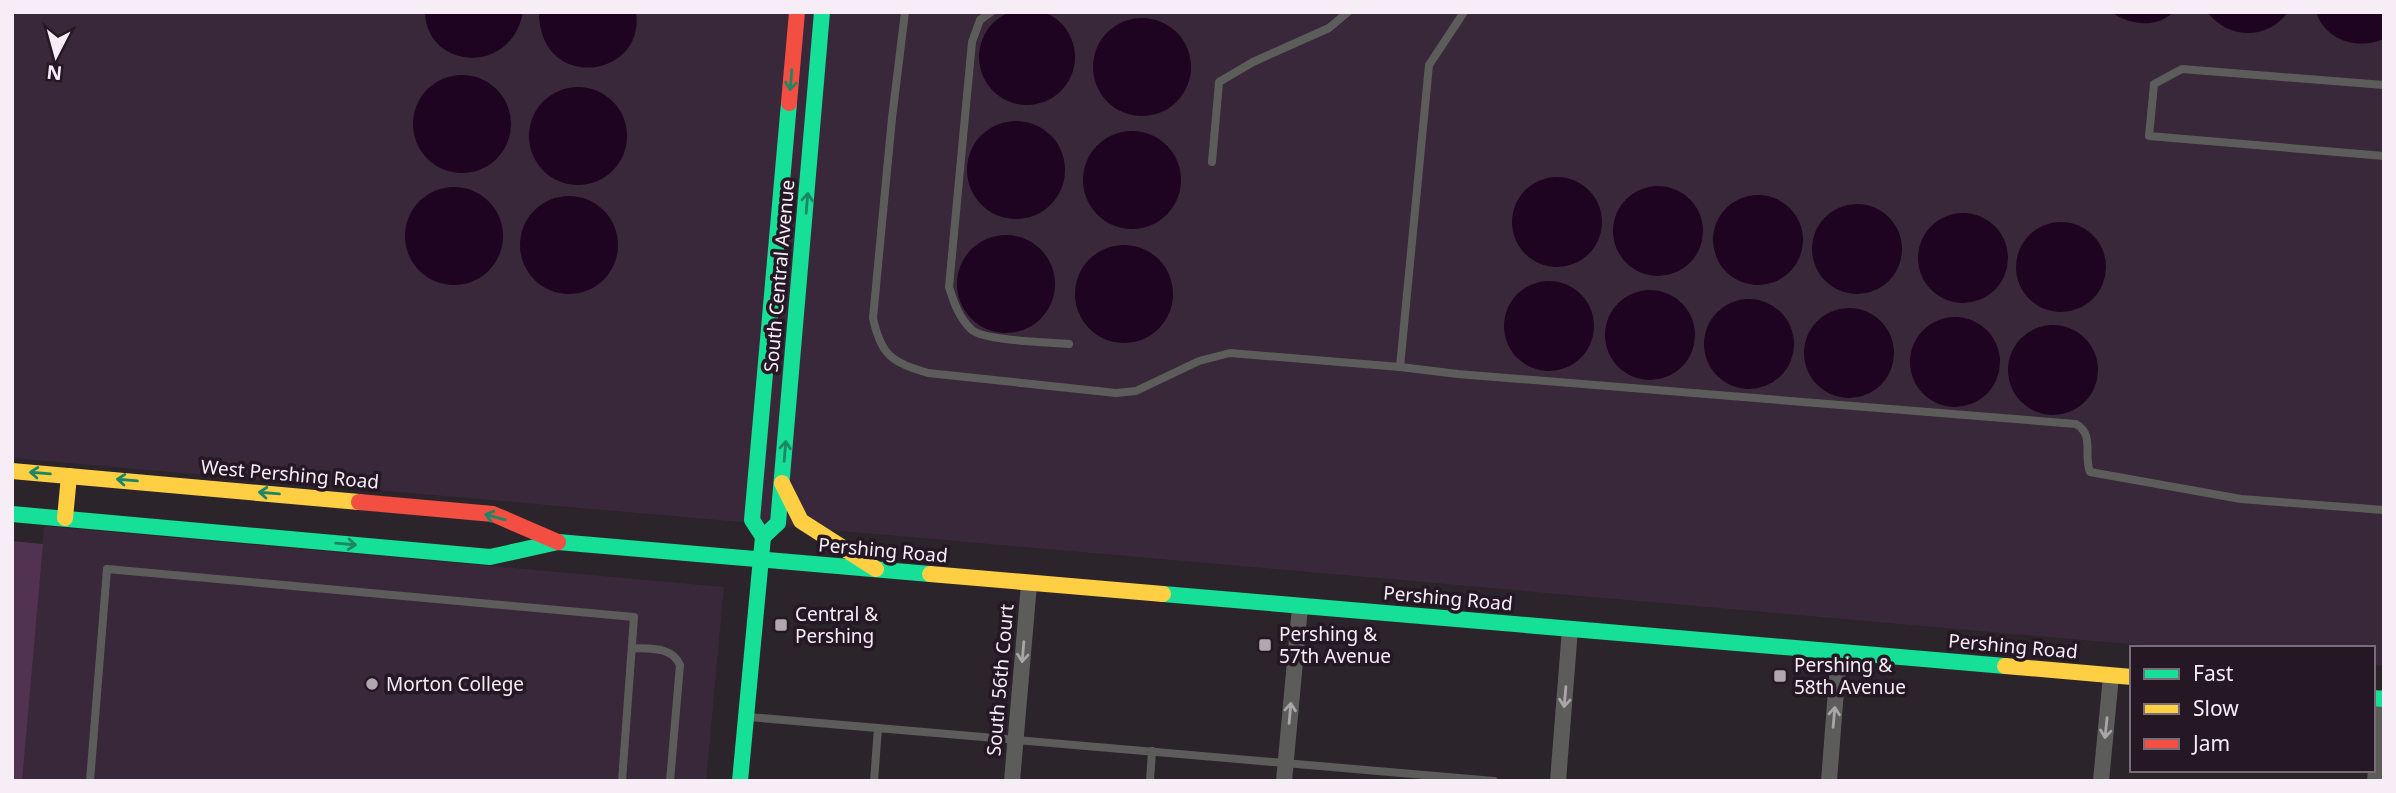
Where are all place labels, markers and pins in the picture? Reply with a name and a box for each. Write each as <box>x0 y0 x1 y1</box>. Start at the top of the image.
place label: Central & Pershing <box>795 601 878 649</box>
marker: Central & Pershing <box>773 617 789 633</box>
place label: Pershing & 57th Avenue <box>1279 621 1391 669</box>
marker: Pershing & 57th Avenue <box>1257 637 1273 653</box>
place label: Pershing & 58th Avenue <box>1794 652 1906 700</box>
marker: Pershing & 58th Avenue <box>1772 668 1788 684</box>
place label: Morton College <box>386 671 524 697</box>
marker: Morton College <box>364 676 380 692</box>

